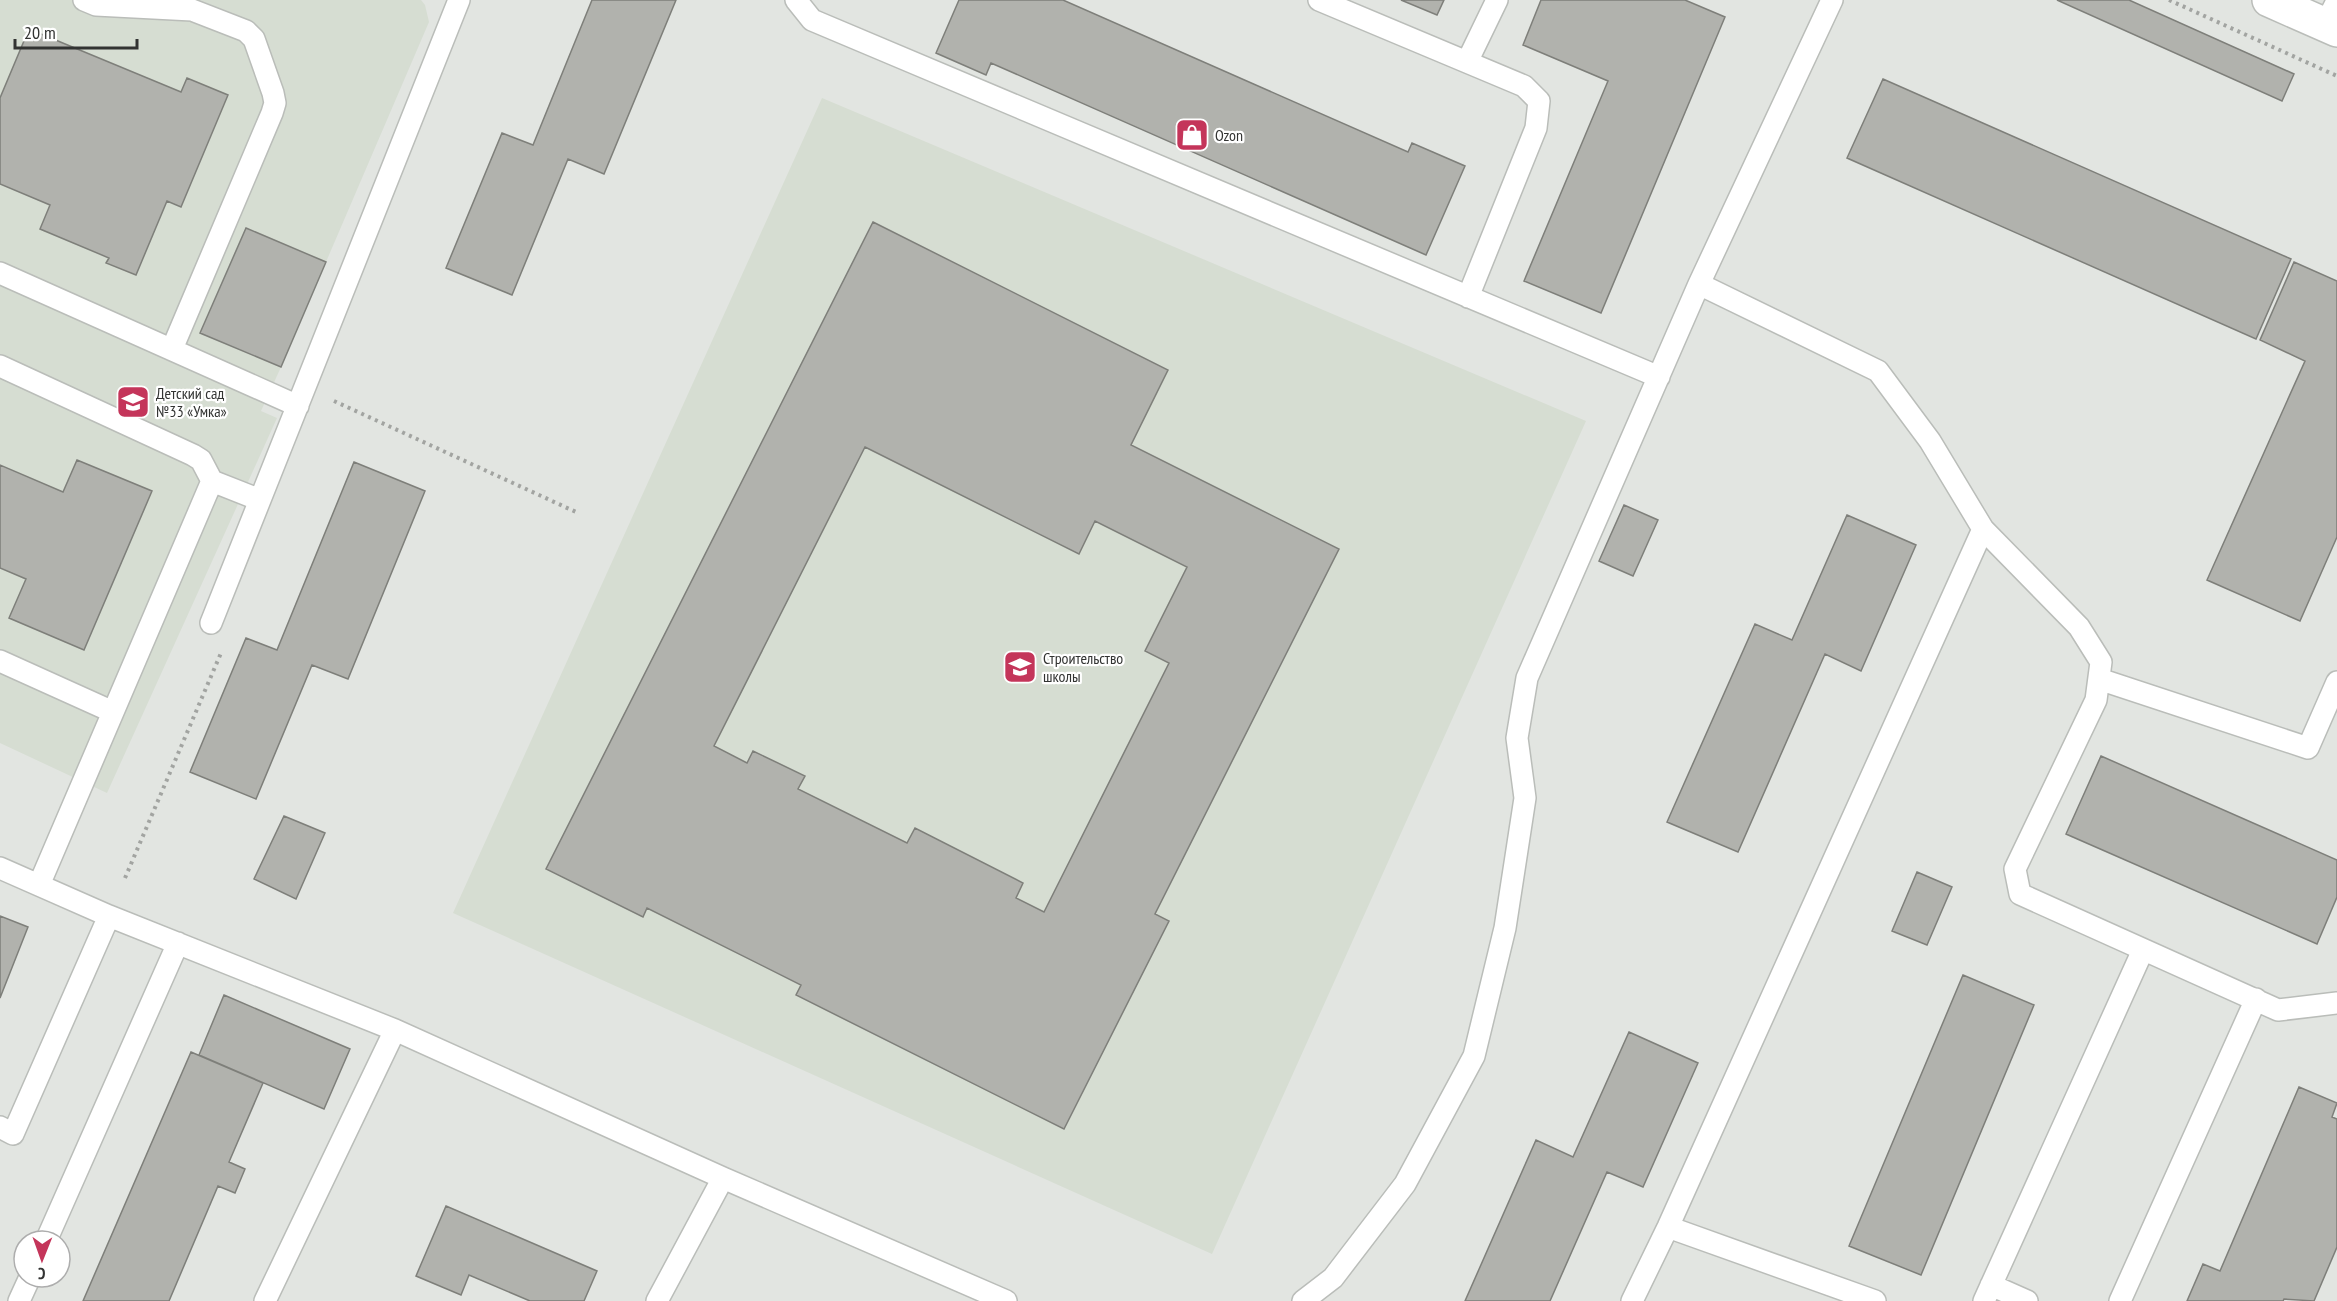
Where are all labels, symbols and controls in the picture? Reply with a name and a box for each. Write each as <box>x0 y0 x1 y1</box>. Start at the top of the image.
scale bar <box>15 12 136 50</box>
text: 20 m <box>24 21 56 44</box>
shop icon: Ozon <box>1174 117 1210 153</box>
place label: Ozon <box>1215 125 1243 145</box>
place label: Детский сад №33 «Умка» <box>156 383 227 421</box>
school or university icon: Детский сад №33 «Умка» <box>115 384 151 420</box>
place label: Строительство школы <box>1043 648 1123 686</box>
school or university icon: Строительство школы <box>1002 649 1038 685</box>
north arrow <box>12 1229 72 1289</box>
text: С <box>37 1264 46 1284</box>

